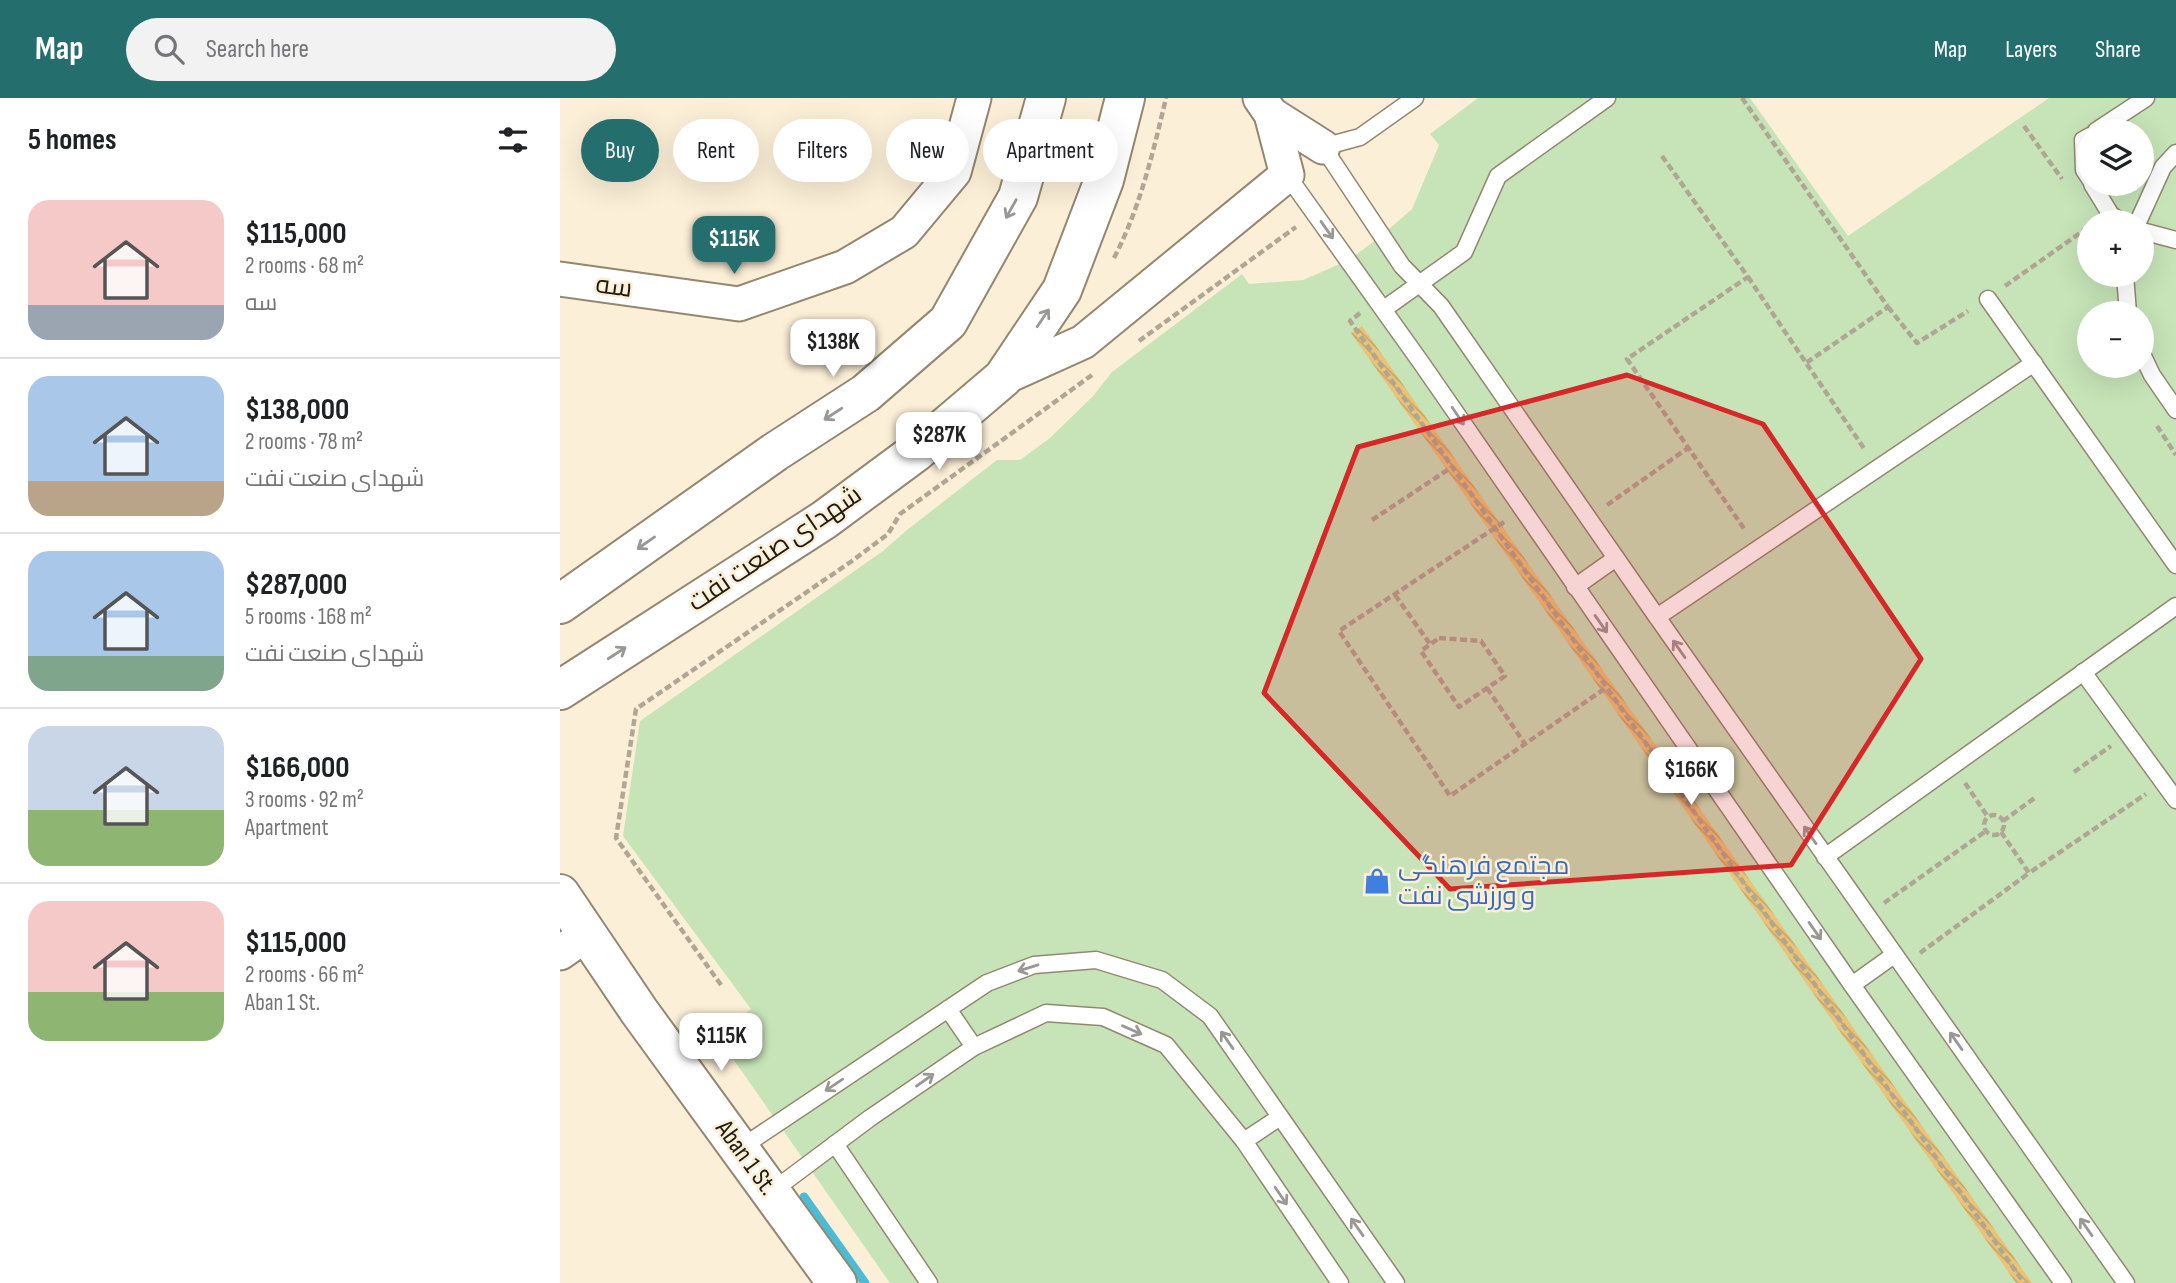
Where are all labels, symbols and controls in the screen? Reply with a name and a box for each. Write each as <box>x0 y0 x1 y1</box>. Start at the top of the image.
search box <box>126 18 616 81</box>
text: Map <box>35 29 84 69</box>
icon: search <box>150 30 188 68</box>
text: Search here <box>206 34 309 65</box>
text: Map <box>1934 35 1967 64</box>
text: Layers <box>2005 35 2057 64</box>
text: Share <box>2095 35 2141 64</box>
chip: Buy <box>581 119 659 182</box>
chip: Rent <box>673 119 759 182</box>
chip: Filters <box>773 119 872 182</box>
chip: New <box>886 119 969 182</box>
chip: Apartment <box>983 119 1118 182</box>
map controls <box>2077 119 2154 378</box>
button: layers <box>2077 119 2154 196</box>
icon: filters <box>494 121 532 159</box>
text: 5 homes <box>28 122 117 158</box>
one-way arrow <box>1004 199 1018 219</box>
button: + <box>2077 210 2154 287</box>
text: $115,000 <box>245 216 347 252</box>
pin: $115K <box>685 216 783 276</box>
one-way arrow <box>1320 220 1334 239</box>
text: $115K <box>708 225 760 253</box>
icon: home <box>84 228 168 312</box>
text: 2 rooms · 68 m² <box>245 252 364 280</box>
street label: سه <box>594 269 634 305</box>
text: سه <box>245 289 277 317</box>
button: − <box>2077 301 2154 378</box>
one-way arrow <box>1036 309 1050 329</box>
pin: $138K <box>784 320 882 379</box>
text: $138K <box>806 328 860 356</box>
text: $138,000 <box>245 392 349 428</box>
icon: home <box>84 404 168 488</box>
one-way arrow <box>1451 406 1465 425</box>
one-way arrow <box>824 407 843 422</box>
pin: $287K <box>890 412 988 472</box>
text: $287K <box>912 421 966 449</box>
text: 2 rooms · 78 m² <box>245 428 363 456</box>
text: شهدای صنعت نفت <box>245 465 424 493</box>
street label: شهدای صنعت نفت <box>682 479 868 619</box>
one-way arrow <box>637 536 656 551</box>
text: $287,000 <box>245 567 347 603</box>
icon: home <box>84 579 168 663</box>
text: 5 rooms · 168 m² <box>245 603 372 631</box>
one-way arrow <box>1594 614 1608 633</box>
text: شهدای صنعت نفت <box>245 640 424 668</box>
one-way arrow <box>1672 640 1686 659</box>
one-way arrow <box>607 646 627 660</box>
pin: $166K <box>1642 748 1740 807</box>
text: $166,000 <box>245 750 350 786</box>
icon: home <box>84 754 168 838</box>
text: $166K <box>1664 756 1718 784</box>
text: 3 rooms · 92 m² <box>245 786 364 814</box>
text: Apartment <box>245 814 329 842</box>
one-way arrow <box>1803 826 1817 845</box>
place label: مجتمع فرهنگى و ورزشى نفت <box>1398 851 1569 912</box>
shop icon: مجتمع فرهنگى و ورزشى نفت <box>1362 866 1392 896</box>
one-way arrow <box>1808 921 1822 940</box>
text: $115,000 <box>245 925 347 961</box>
icon: home <box>84 929 168 1013</box>
text: 2 rooms · 66 m² <box>245 961 364 989</box>
one-way arrow <box>1017 963 1039 976</box>
text: Aban 1 St. <box>245 989 320 1017</box>
pin: $115K <box>672 1014 770 1073</box>
text: $115K <box>695 1022 747 1050</box>
one-way arrow <box>1121 1024 1142 1037</box>
one-way arrow <box>1220 1031 1234 1051</box>
one-way arrow <box>1949 1032 1963 1051</box>
one-way arrow <box>915 1073 934 1087</box>
one-way arrow <box>825 1078 844 1093</box>
street label: Aban 1 St. <box>708 1114 784 1202</box>
one-way arrow <box>1274 1186 1288 1206</box>
one-way arrow <box>1350 1218 1364 1237</box>
one-way arrow <box>2079 1218 2094 1237</box>

